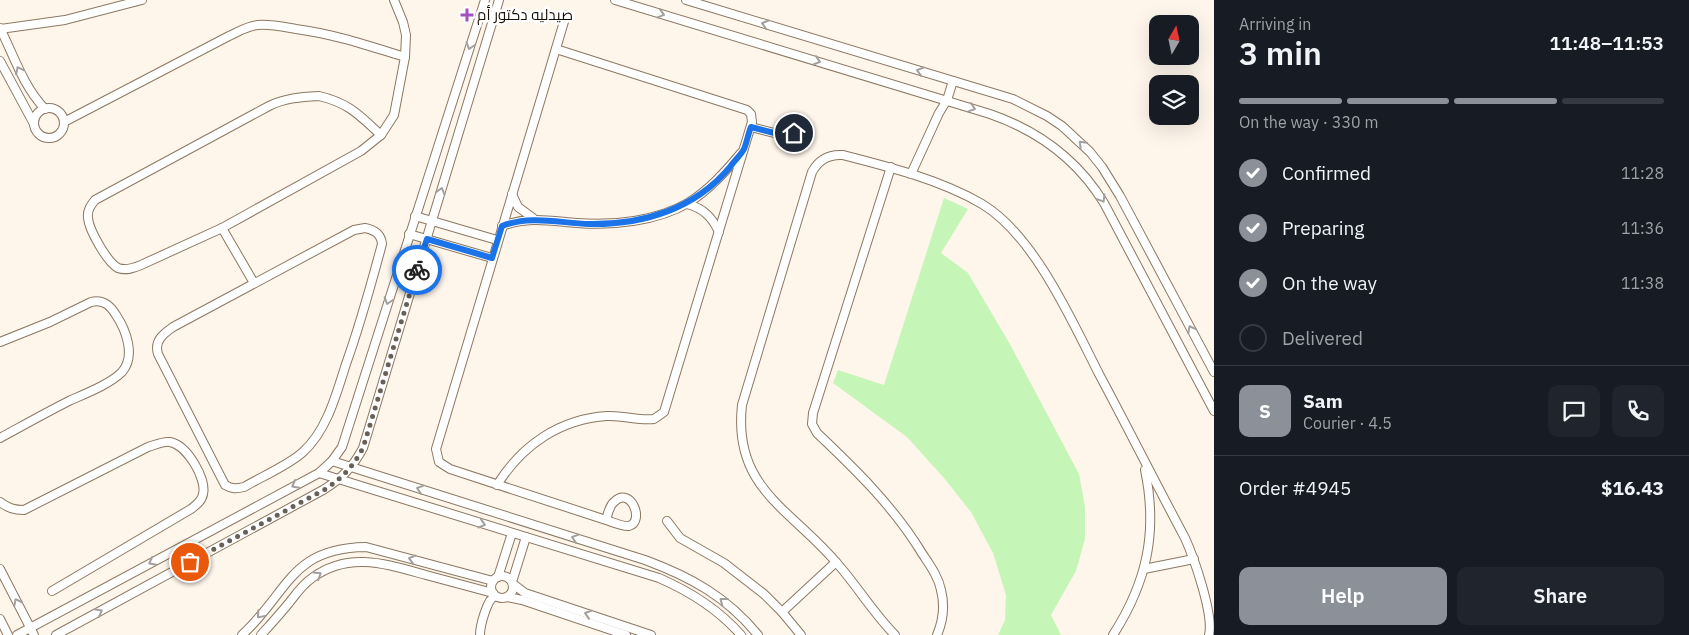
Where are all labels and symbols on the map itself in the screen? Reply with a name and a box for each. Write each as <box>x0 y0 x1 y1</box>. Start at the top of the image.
place label: صيدليه دكتور أم <box>477 5 573 25</box>
marker: صيدليه دكتور أم <box>461 9 473 21</box>
one-way arrow <box>657 9 665 19</box>
north arrow <box>1149 15 1199 65</box>
one-way arrow <box>761 19 769 29</box>
one-way arrow <box>466 42 476 50</box>
one-way arrow <box>812 55 821 65</box>
one-way arrow <box>16 67 26 76</box>
one-way arrow <box>917 67 925 77</box>
one-way arrow <box>968 102 976 112</box>
pin <box>773 112 815 154</box>
one-way arrow <box>1079 141 1088 150</box>
one-way arrow <box>435 188 445 196</box>
one-way arrow <box>1095 194 1105 203</box>
courier <box>392 245 442 295</box>
one-way arrow <box>384 296 394 305</box>
one-way arrow <box>1187 325 1197 334</box>
one-way arrow <box>291 479 300 489</box>
one-way arrow <box>416 485 425 495</box>
one-way arrow <box>478 518 486 528</box>
one-way arrow <box>571 533 580 543</box>
pin <box>169 541 211 583</box>
one-way arrow <box>408 554 417 564</box>
one-way arrow <box>148 556 157 566</box>
one-way arrow <box>312 571 321 581</box>
one-way arrow <box>13 598 23 607</box>
one-way arrow <box>720 598 729 606</box>
one-way arrow <box>94 608 103 618</box>
one-way arrow <box>257 609 266 618</box>
one-way arrow <box>584 610 592 620</box>

